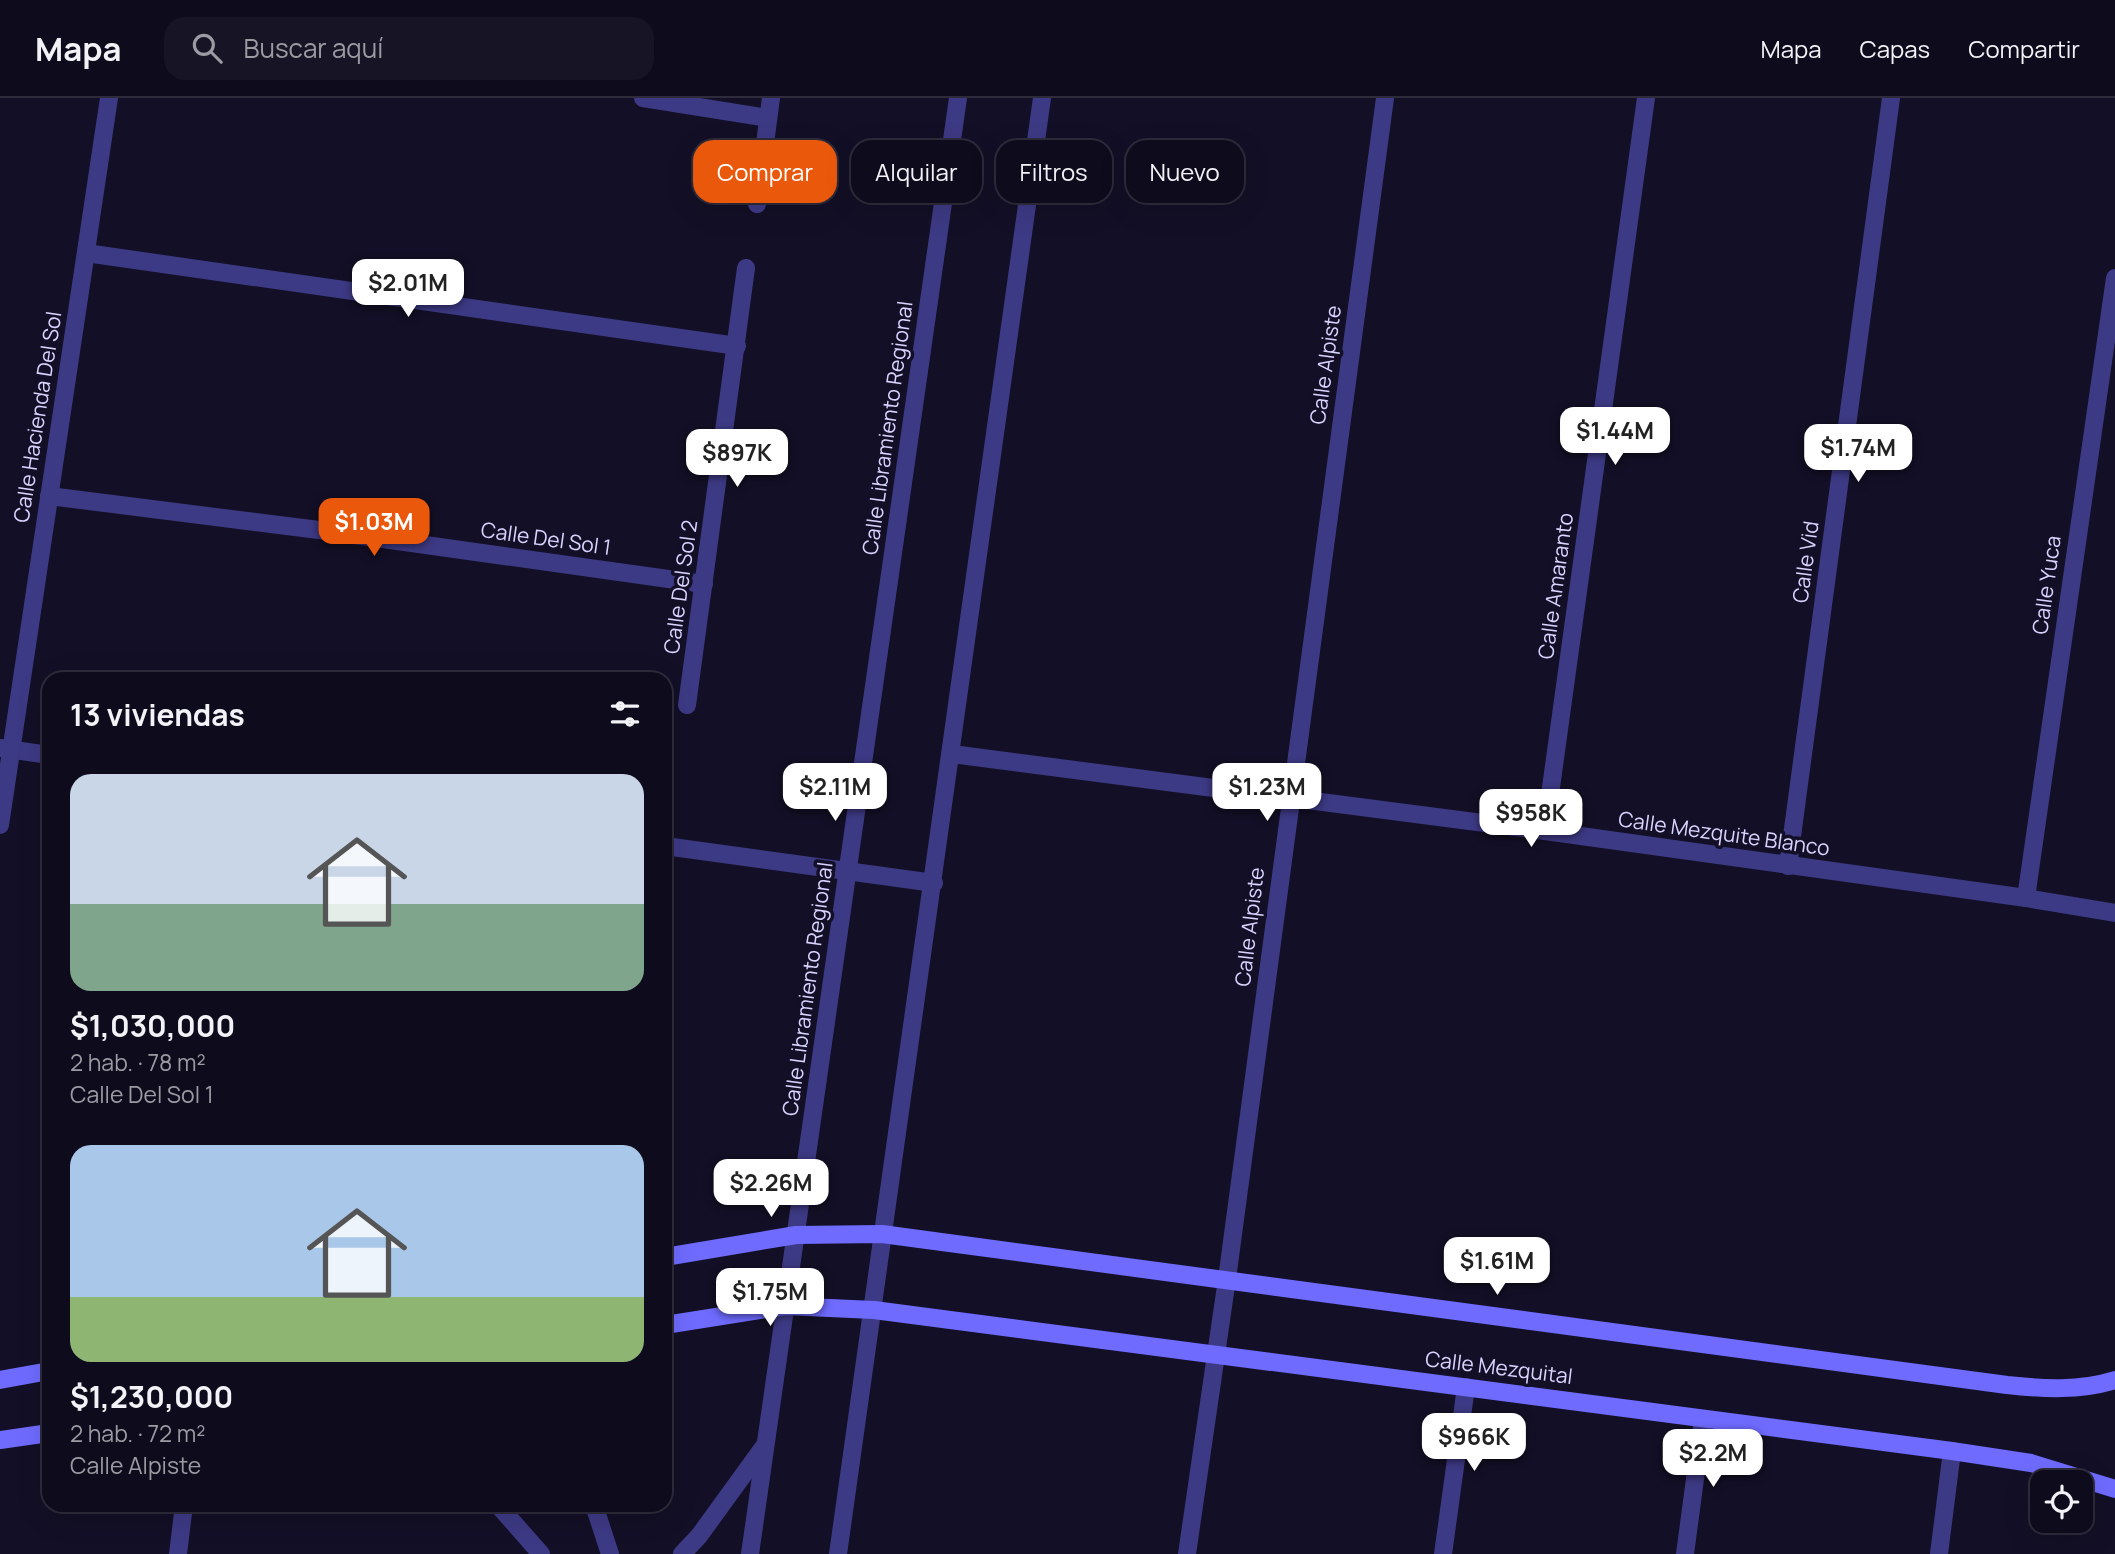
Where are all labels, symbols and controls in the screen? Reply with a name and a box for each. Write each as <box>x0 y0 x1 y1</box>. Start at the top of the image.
search box <box>164 17 654 80</box>
text: Mapa <box>35 26 122 71</box>
icon: search <box>188 29 226 67</box>
text: Buscar aquí <box>244 30 383 66</box>
text: Mapa <box>1761 32 1822 65</box>
text: Capas <box>1860 32 1930 65</box>
text: Compartir <box>1968 32 2080 65</box>
chip: Comprar <box>693 140 837 203</box>
chip: Alquilar <box>851 140 982 203</box>
chip: Filtros <box>996 140 1112 203</box>
chip: Nuevo <box>1126 140 1244 203</box>
pin: $2.01M <box>351 260 465 319</box>
text: $2.01M <box>368 266 448 298</box>
street label: Calle Libramiento Regional <box>855 299 919 557</box>
street label: Calle Alpiste <box>1303 304 1347 426</box>
street label: Calle Hacienda Del Sol <box>6 309 68 525</box>
pin: $1.44M <box>1558 408 1672 467</box>
text: $1.44M <box>1576 414 1654 446</box>
pin: $1.74M <box>1801 424 1915 484</box>
pin: $897K <box>688 430 786 489</box>
text: $1.74M <box>1820 431 1896 463</box>
text: $897K <box>702 436 772 468</box>
pin: $1.03M <box>317 498 431 558</box>
text: $1.03M <box>335 505 413 537</box>
street label: Calle Amaranto <box>1531 511 1579 661</box>
street label: Calle Del Sol 1 <box>479 515 613 561</box>
street label: Calle Del Sol 2 <box>657 518 703 656</box>
street label: Calle Vid <box>1785 519 1825 605</box>
street label: Calle Yuca <box>2025 534 2067 636</box>
text: 13 viviendas <box>70 694 245 735</box>
icon: filters <box>606 695 644 733</box>
pin: $2.11M <box>778 764 892 823</box>
pin: $1.23M <box>1210 764 1324 823</box>
text: $2.11M <box>799 770 871 802</box>
text: $1.23M <box>1228 770 1306 802</box>
pin: $958K <box>1482 790 1580 849</box>
text: $958K <box>1495 796 1567 828</box>
street label: Calle Mezquite Blanco <box>1617 804 1832 862</box>
icon: home <box>294 819 420 945</box>
street label: Calle Libramiento Regional <box>775 860 839 1118</box>
street label: Calle Alpiste <box>1228 866 1270 988</box>
text: $1,030,000 <box>70 1005 235 1046</box>
text: 2 hab. · 78 m² <box>70 1046 206 1078</box>
text: Calle Del Sol 1 <box>70 1078 214 1110</box>
pin: $2.26M <box>714 1160 828 1219</box>
text: $2.26M <box>730 1166 812 1198</box>
icon: home <box>294 1190 420 1316</box>
pin: $1.61M <box>1440 1238 1554 1297</box>
text: $1.61M <box>1460 1244 1534 1276</box>
pin: $1.75M <box>713 1268 827 1328</box>
text: $1.75M <box>732 1275 808 1307</box>
street label: Calle Mezquital <box>1424 1344 1574 1390</box>
text: $1,230,000 <box>70 1376 233 1417</box>
pin: $966K <box>1425 1414 1523 1473</box>
text: 2 hab. · 72 m² <box>70 1417 206 1449</box>
text: $966K <box>1438 1420 1510 1452</box>
pin: $2.2M <box>1664 1430 1762 1489</box>
text: $2.2M <box>1679 1436 1747 1468</box>
text: Calle Alpiste <box>70 1449 201 1481</box>
map controls <box>2030 1470 2093 1533</box>
button: locate <box>2030 1470 2093 1533</box>

